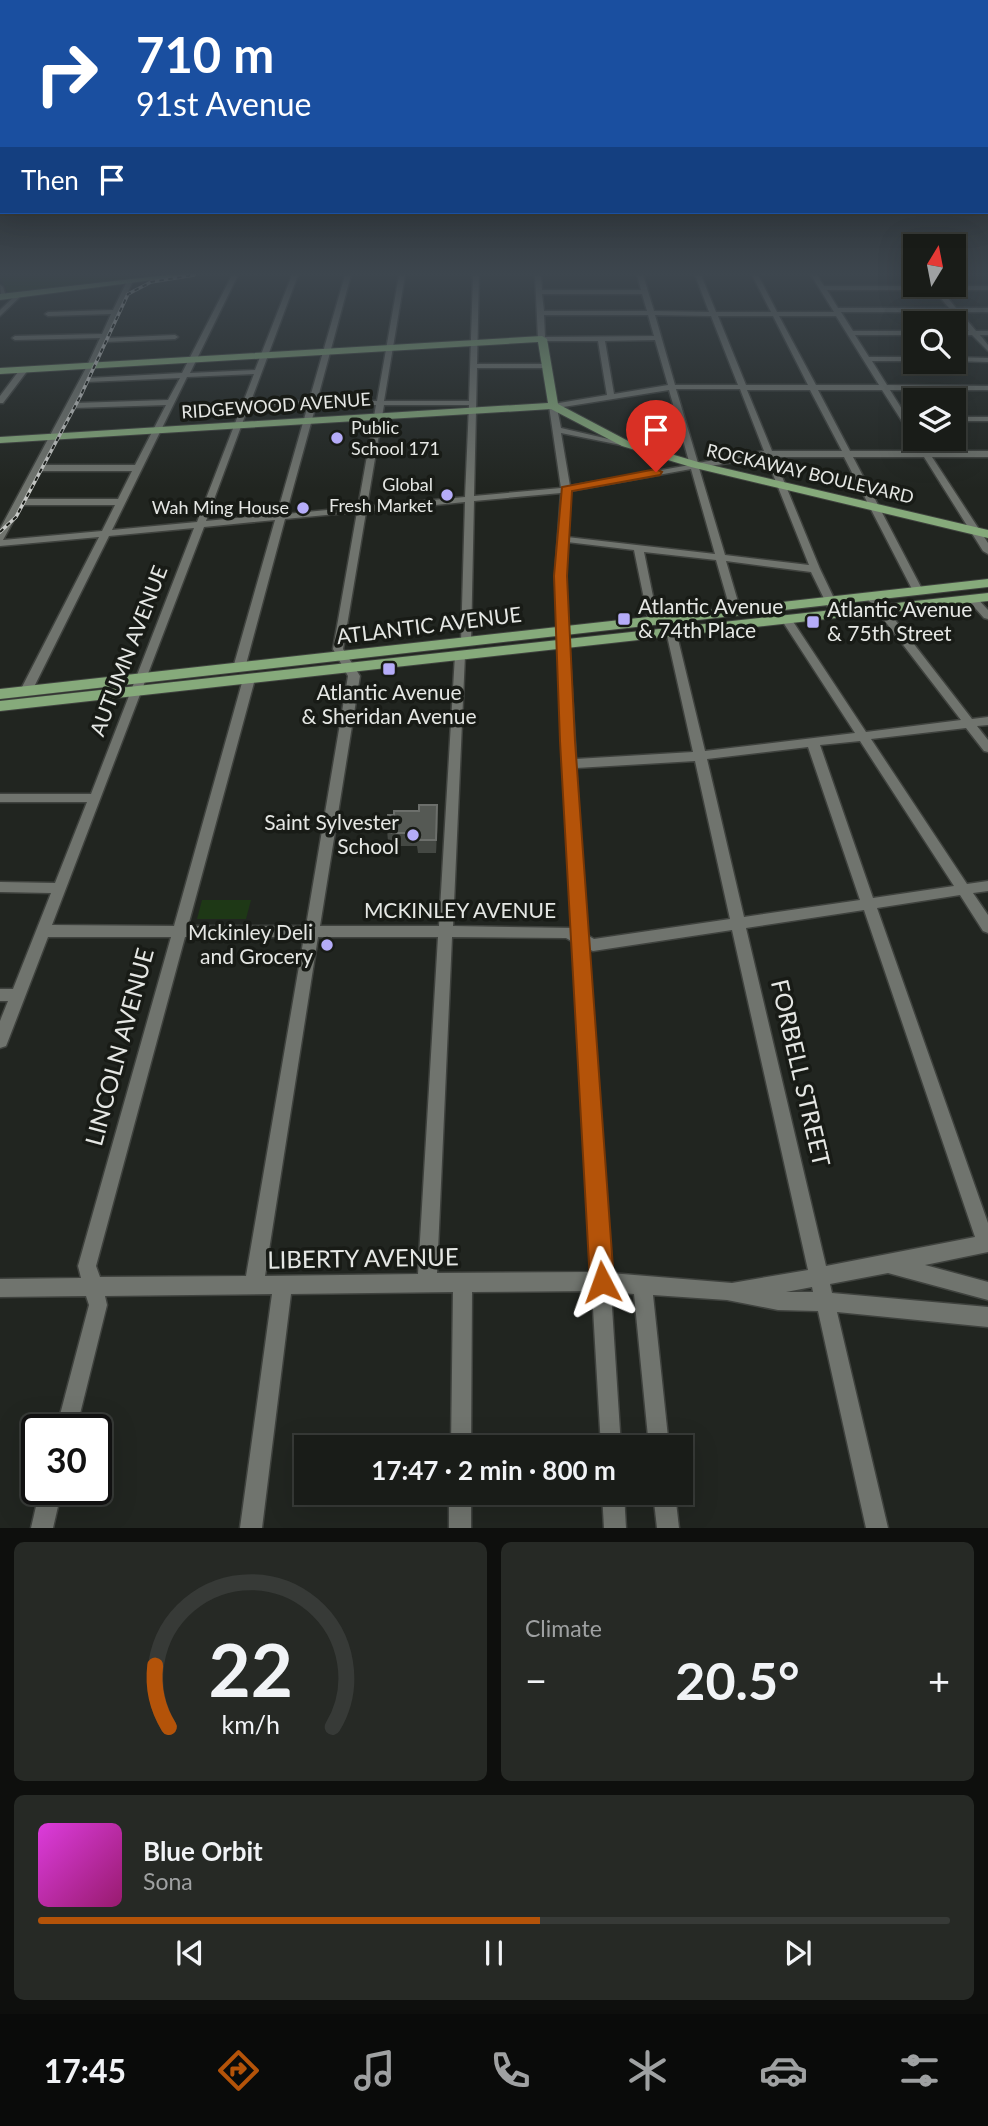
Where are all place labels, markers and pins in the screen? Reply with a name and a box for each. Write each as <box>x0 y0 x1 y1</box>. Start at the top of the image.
pin <box>626 400 686 472</box>
place label: Public School 171 <box>351 416 440 459</box>
marker: Public School 171 <box>329 430 345 446</box>
place label: Global Fresh Market <box>329 473 434 516</box>
marker: Global Fresh Market <box>439 487 455 503</box>
place label: Wah Ming House <box>152 496 289 518</box>
marker: Wah Ming House <box>295 500 311 516</box>
place label: Atlantic Avenue & 74th Place <box>638 593 783 642</box>
place label: Atlantic Avenue & 75th Street <box>827 596 972 645</box>
marker: Atlantic Avenue & 74th Place <box>616 611 632 627</box>
marker: Atlantic Avenue & 75th Street <box>805 614 821 630</box>
marker: Atlantic Avenue & Sheridan Avenue <box>381 661 397 677</box>
place label: Atlantic Avenue & Sheridan Avenue <box>301 679 477 728</box>
place label: Saint Sylvester School <box>264 809 399 858</box>
marker: Saint Sylvester School <box>405 827 421 843</box>
place label: Mckinley Deli and Grocery <box>188 919 313 968</box>
marker: Mckinley Deli and Grocery <box>319 937 335 953</box>

